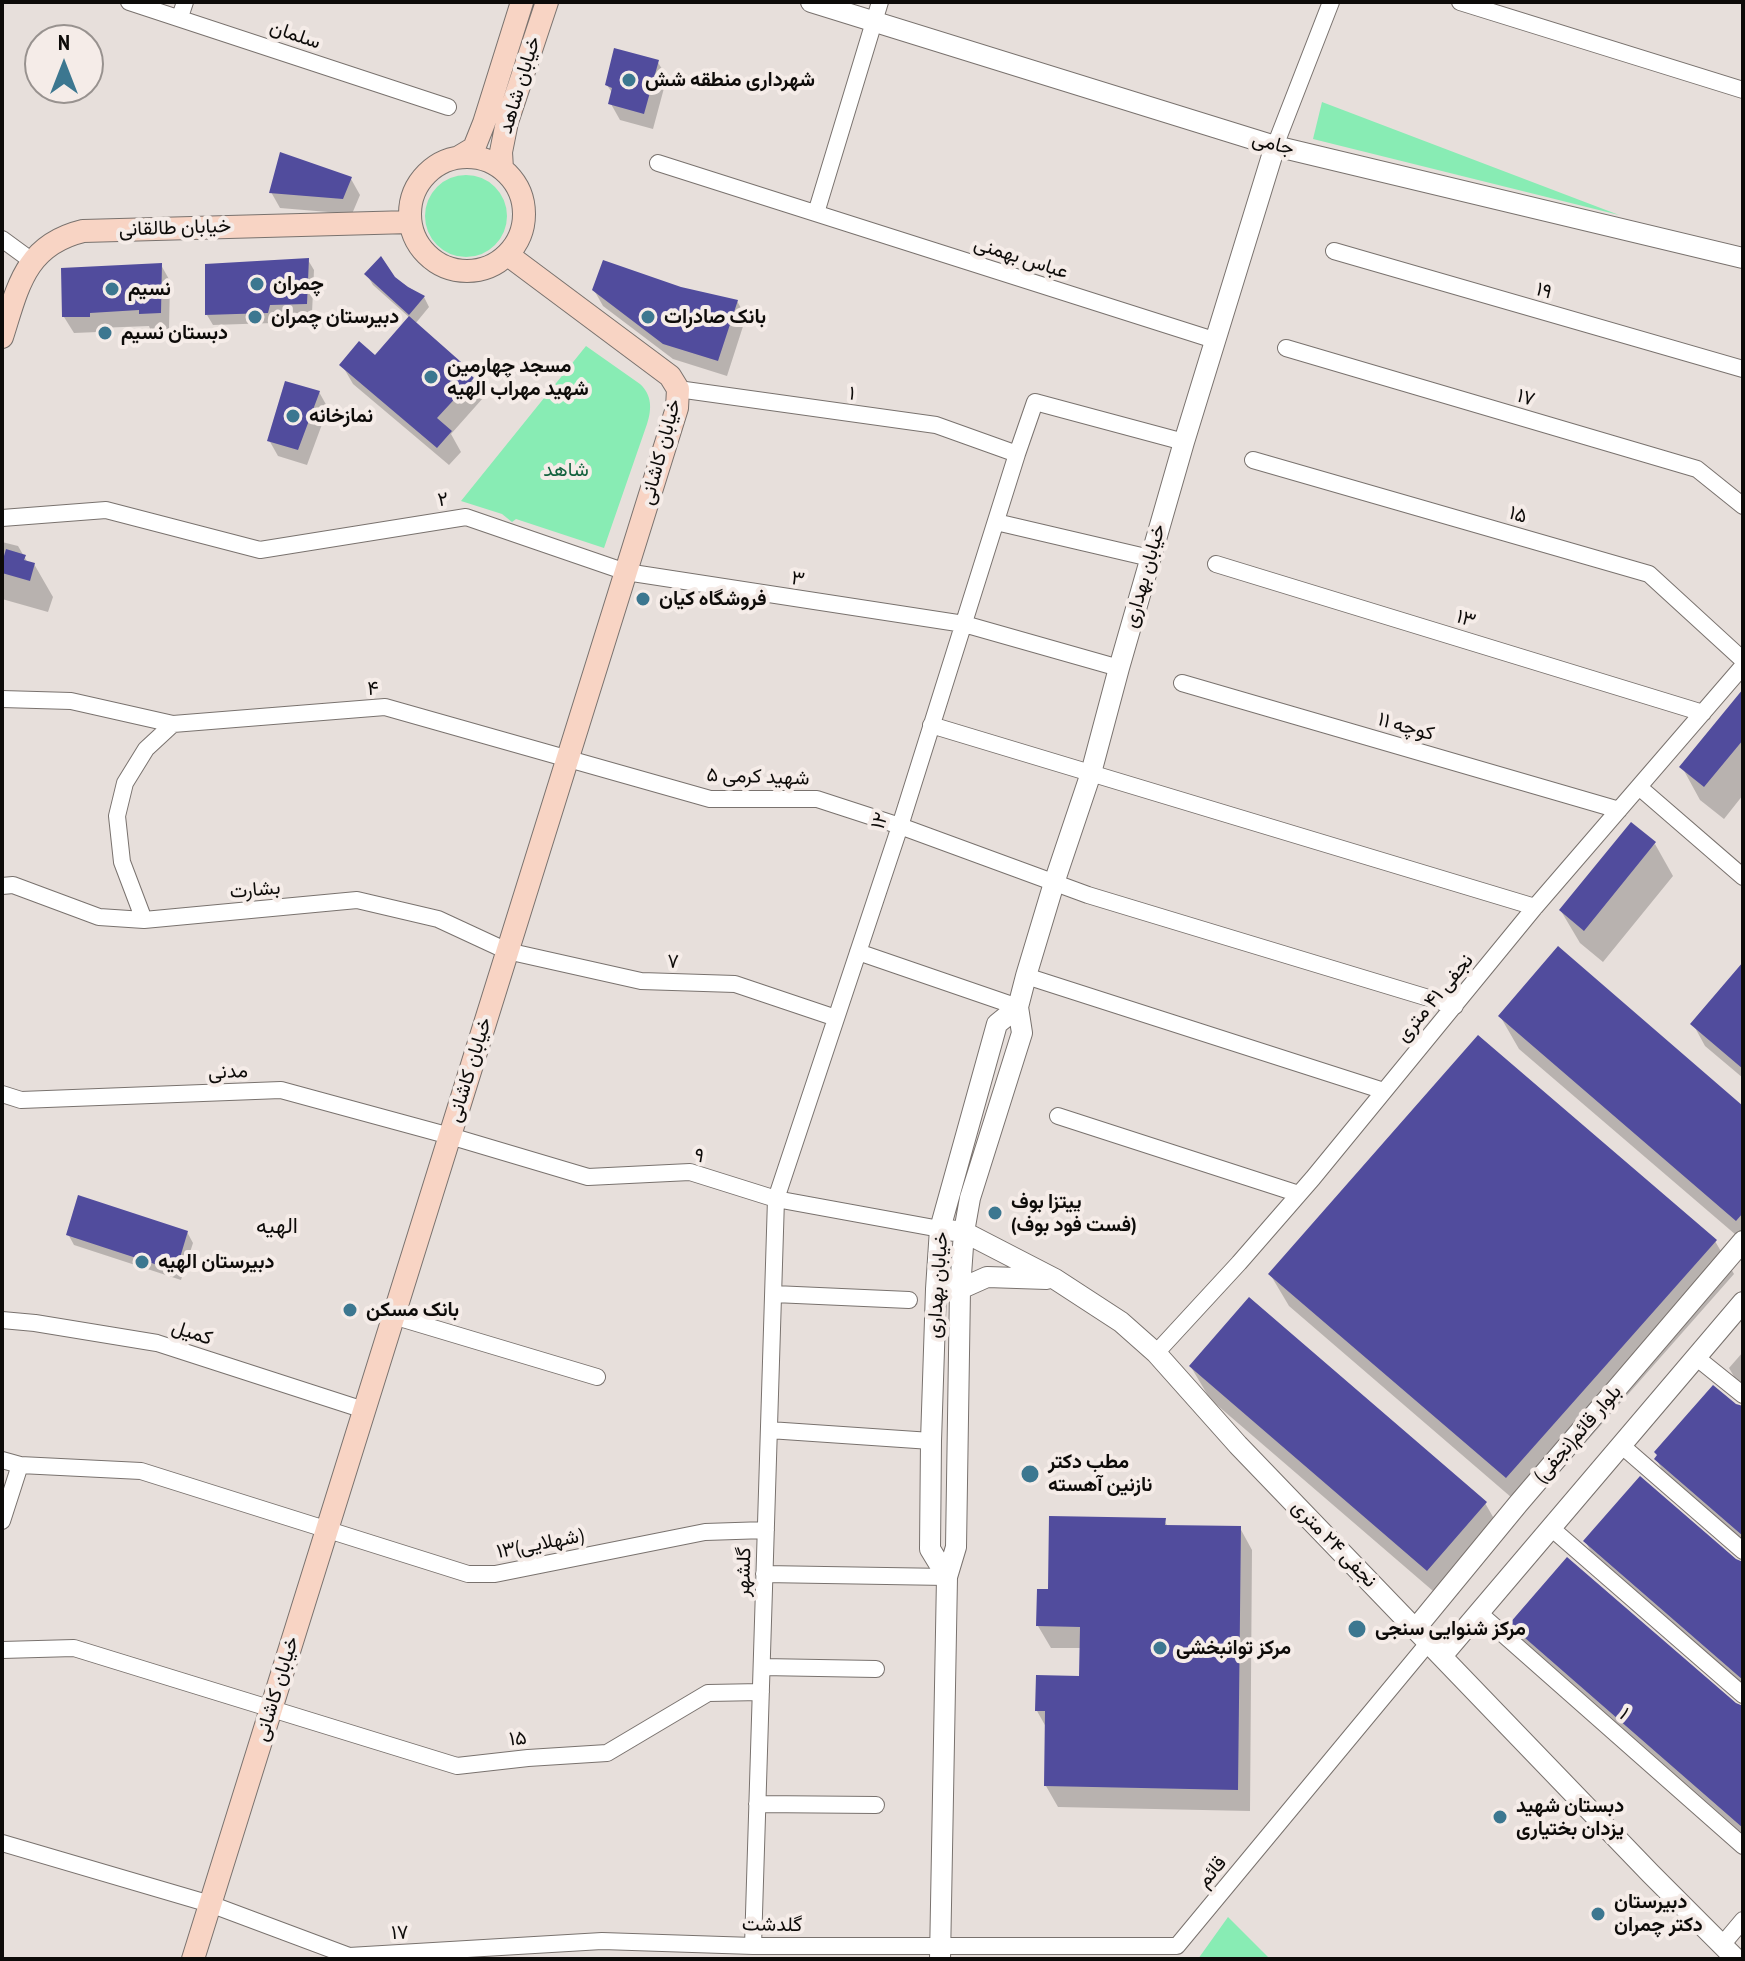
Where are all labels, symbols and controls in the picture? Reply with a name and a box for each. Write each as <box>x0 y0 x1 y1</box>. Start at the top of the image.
street label: سلمان <box>266 15 324 55</box>
north arrow <box>24 24 104 104</box>
text: N <box>58 28 70 56</box>
street label: خیابان شاهد <box>494 34 546 136</box>
place label: شهرداری منطقه شش <box>645 68 815 92</box>
marker: شهرداری منطقه شش <box>620 71 638 89</box>
street label: جامی <box>1249 127 1297 161</box>
street label: خیابان طالقانی <box>118 214 232 242</box>
street label: عباس بهمنی <box>971 232 1071 284</box>
place label: چمران <box>273 272 324 296</box>
marker: چمران <box>248 275 266 293</box>
place label: نسیم <box>128 277 171 301</box>
street label: ۱۹ <box>1533 277 1555 305</box>
marker: نسیم <box>103 280 121 298</box>
place label: دبیرستان چمران <box>271 305 399 329</box>
place label: بانک صادرات <box>664 305 766 329</box>
marker: دبیرستان چمران <box>246 308 264 326</box>
marker: بانک صادرات <box>639 308 657 326</box>
place label: دبستان نسیم <box>121 321 228 345</box>
marker: دبستان نسیم <box>96 324 114 342</box>
place label: مسجد چهارمین شهید مهراب الهیه <box>447 354 589 401</box>
marker: مسجد چهارمین شهید مهراب الهیه <box>422 368 440 386</box>
street label: ۱ <box>847 382 857 406</box>
street label: ۱۷ <box>1514 384 1538 412</box>
street label: خیابان کاشانی <box>635 396 687 508</box>
place label: نمازخانه <box>309 404 373 428</box>
marker: نمازخانه <box>284 407 302 425</box>
park label: شاهد <box>543 458 589 482</box>
street label: ۲ <box>436 487 450 513</box>
street label: ۱۵ <box>1506 501 1530 529</box>
street label: خیابان بهداری <box>1119 521 1171 631</box>
street label: ۳ <box>790 566 806 592</box>
place label: فروشگاه کیان <box>659 587 767 611</box>
marker: فروشگاه کیان <box>634 590 652 608</box>
street label: ۱۳ <box>1453 605 1479 633</box>
street label: ۴ <box>367 677 379 701</box>
street label: کوچه ۱۱ <box>1375 708 1437 746</box>
street label: ۵ شهید کرمی <box>706 763 810 791</box>
street label: ۱۲ <box>866 810 894 832</box>
street label: بشارت <box>229 876 281 904</box>
street label: نجفی ۴۱ متری <box>1391 949 1479 1047</box>
street label: ۷ <box>667 950 679 974</box>
street label: خیابان کاشانی <box>443 1015 497 1125</box>
street label: مدنی <box>208 1059 248 1085</box>
street label: ۹ <box>692 1143 706 1169</box>
place label: پیتزا بوف (فست فود بوف) <box>1011 1190 1137 1237</box>
marker: پیتزا بوف (فست فود بوف) <box>986 1204 1004 1222</box>
district label: الهیه <box>256 1214 298 1240</box>
street label: خیابان بهداری <box>922 1231 954 1339</box>
place label: دبیرستان الهیه <box>158 1250 275 1274</box>
marker: دبیرستان الهیه <box>133 1253 151 1271</box>
place label: بانک مسکن <box>366 1298 459 1322</box>
marker: بانک مسکن <box>341 1301 359 1319</box>
street label: کمیل <box>168 1315 216 1351</box>
street label: بلوار قائم(نجفی) <box>1529 1380 1627 1488</box>
place label: مطب دکتر نازنین آهسته <box>1048 1450 1152 1497</box>
marker: مطب دکتر نازنین آهسته <box>1019 1463 1041 1485</box>
street label: نجفی ۲۴ متری <box>1286 1495 1382 1593</box>
street label: ۱۳(شهلایی) <box>495 1524 585 1564</box>
street label: گلشهر <box>731 1547 757 1597</box>
place label: مرکز شنوایی سنجی <box>1375 1617 1526 1641</box>
marker: مرکز شنوایی سنجی <box>1346 1618 1368 1640</box>
street label: خیابان کاشانی <box>250 1634 304 1744</box>
place label: مرکز توانبخشی <box>1176 1636 1291 1660</box>
marker: مرکز توانبخشی <box>1151 1639 1169 1657</box>
street label: ۱ <box>1614 1703 1634 1725</box>
street label: ۱۵ <box>508 1726 528 1752</box>
place label: دبستان شهید یزدان بختیاری <box>1516 1794 1624 1841</box>
marker: دبستان شهید یزدان بختیاری <box>1491 1808 1509 1826</box>
street label: قائم <box>1192 1852 1232 1892</box>
place label: دبیرستان دکتر چمران <box>1614 1890 1703 1937</box>
marker: دبیرستان دکتر چمران <box>1589 1905 1607 1923</box>
street label: گلدشت <box>742 1912 802 1938</box>
street label: ۱۷ <box>391 1921 409 1945</box>

